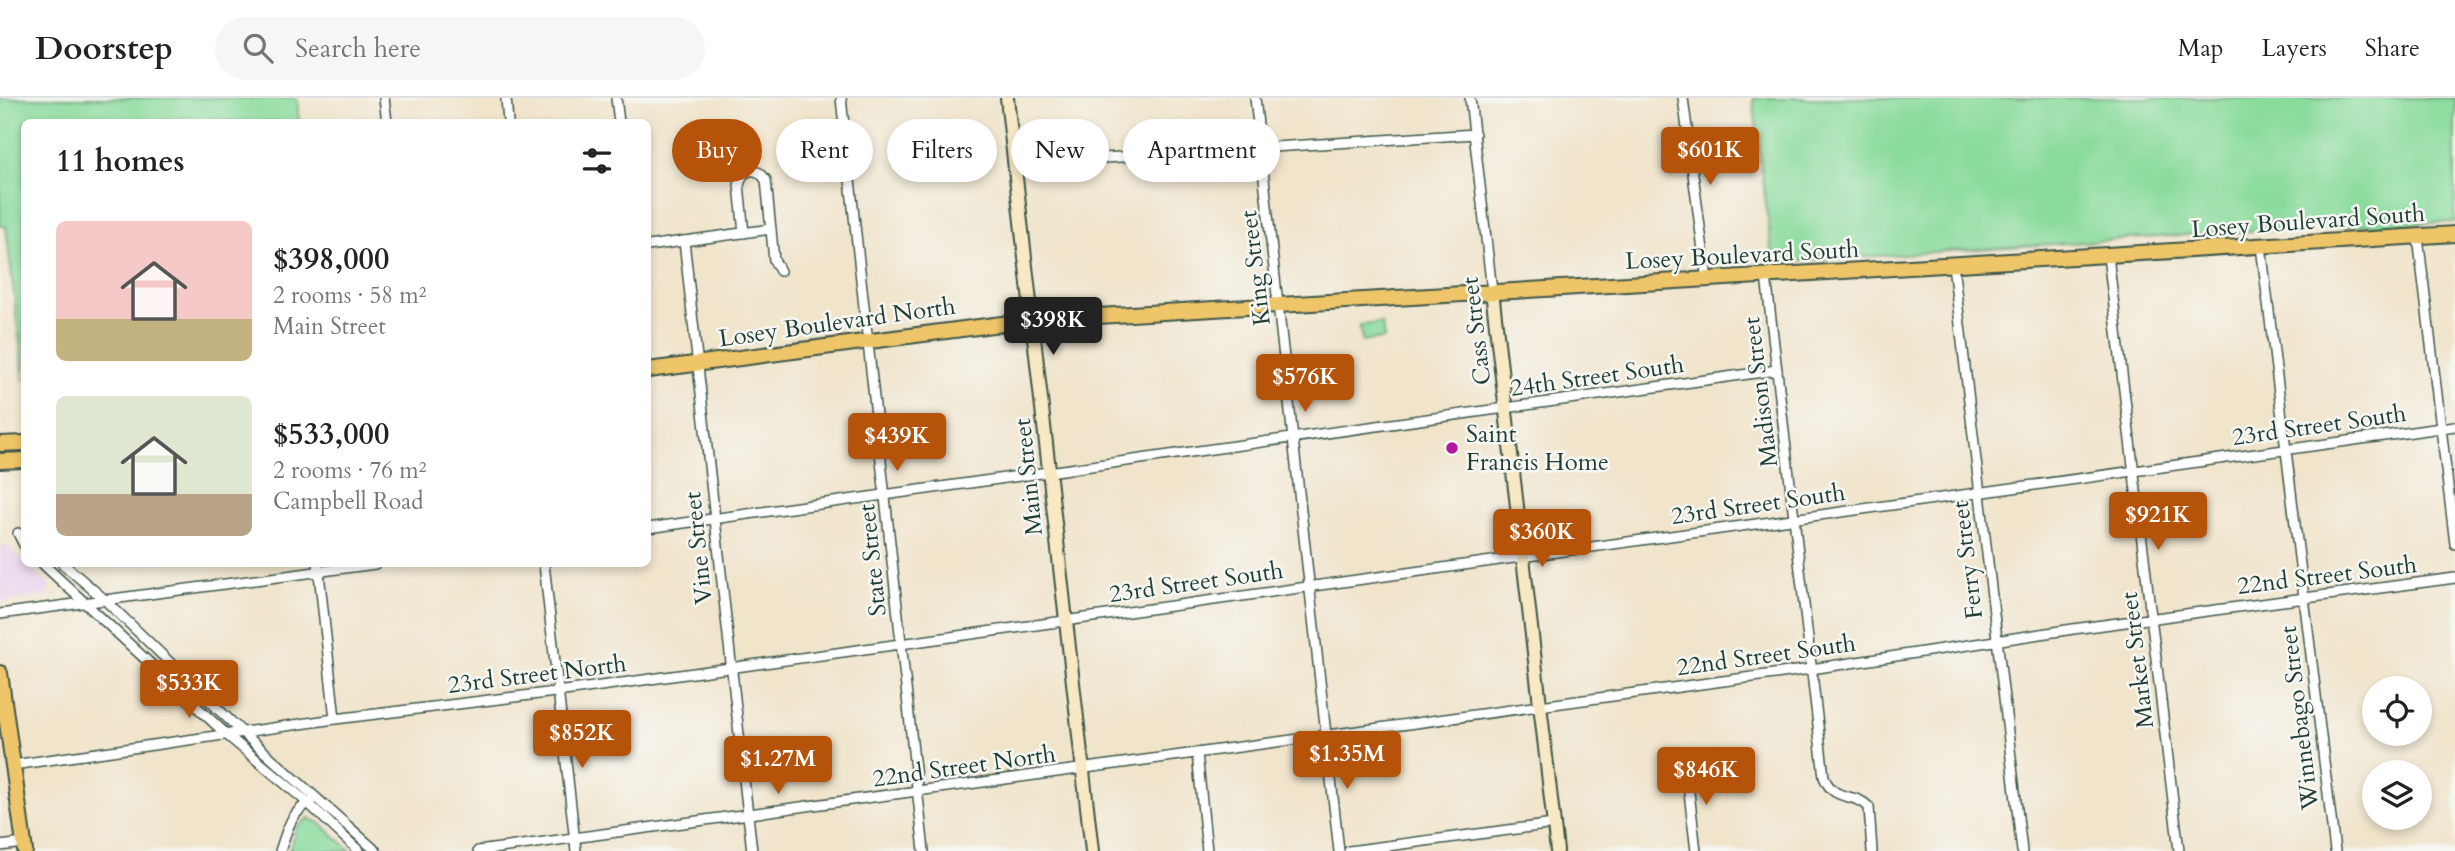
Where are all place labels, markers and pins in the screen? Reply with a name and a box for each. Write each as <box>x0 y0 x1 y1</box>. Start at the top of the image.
pin: $601K <box>1661 127 1759 187</box>
pin: $398K <box>1004 298 1102 357</box>
pin: $576K <box>1256 354 1354 414</box>
pin: $439K <box>848 414 946 473</box>
place label: Saint Francis Home <box>1466 418 1609 479</box>
marker: Saint Francis Home <box>1444 440 1460 456</box>
pin: $921K <box>2109 492 2207 552</box>
pin: $360K <box>1493 510 1591 569</box>
pin: $533K <box>140 660 238 720</box>
pin: $852K <box>533 710 631 770</box>
pin: $1.35M <box>1290 732 1404 791</box>
pin: $1.27M <box>721 736 835 796</box>
pin: $846K <box>1657 748 1755 807</box>

